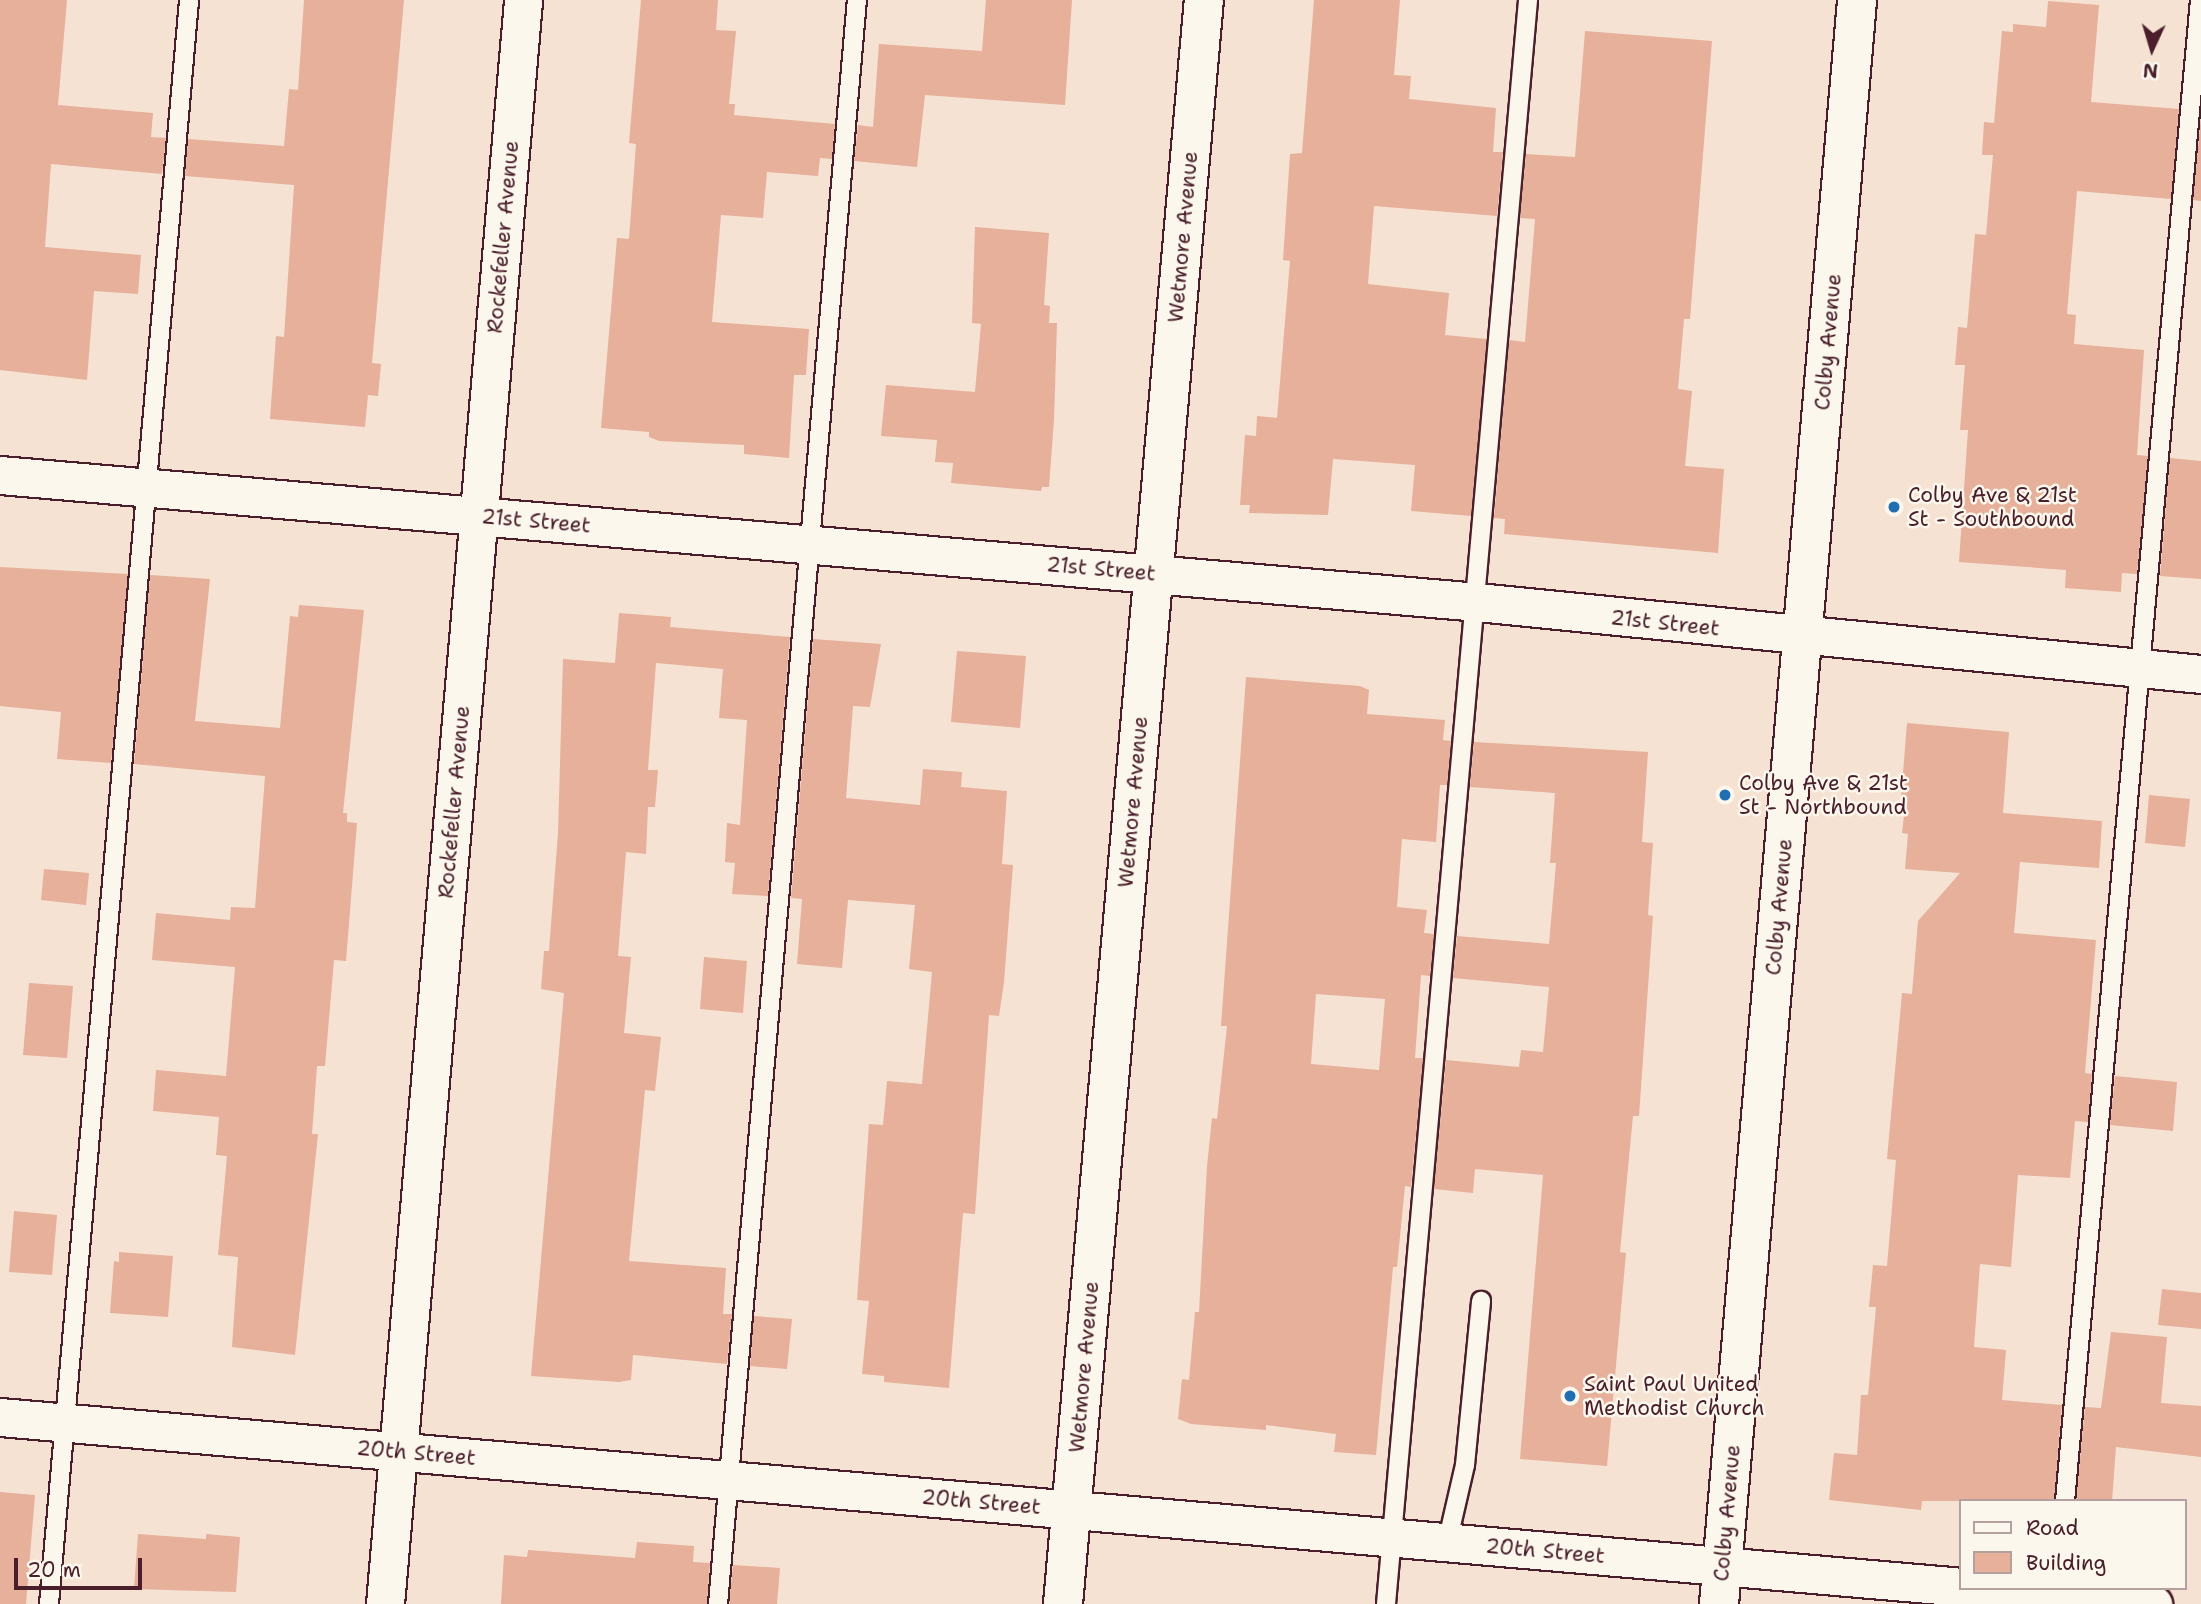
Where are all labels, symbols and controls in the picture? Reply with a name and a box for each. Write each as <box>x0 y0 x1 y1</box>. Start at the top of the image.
north arrow <box>2117 14 2187 84</box>
text: N <box>2142 57 2159 83</box>
street label: Rockefeller Avenue <box>482 140 524 334</box>
street label: Wetmore Avenue <box>1163 150 1203 324</box>
street label: Colby Avenue <box>1809 273 1847 411</box>
place label: Colby Ave & 21st St - Southbound <box>1908 482 2077 532</box>
marker: Colby Ave & 21st St - Southbound <box>1886 499 1902 515</box>
street label: 21st Street <box>480 504 592 538</box>
street label: 21st Street <box>1045 552 1157 586</box>
street label: 21st Street <box>1609 605 1721 641</box>
street label: Rockefeller Avenue <box>433 705 475 899</box>
street label: Wetmore Avenue <box>1113 715 1153 889</box>
place label: Colby Ave & 21st St - Northbound <box>1739 770 1908 820</box>
marker: Colby Ave & 21st St - Northbound <box>1717 787 1733 803</box>
street label: Colby Avenue <box>1760 838 1798 976</box>
street label: Wetmore Avenue <box>1064 1280 1104 1454</box>
place label: Saint Paul United Methodist Church <box>1584 1371 1765 1421</box>
marker: Saint Paul United Methodist Church <box>1562 1388 1578 1404</box>
street label: 20th Street <box>355 1435 477 1471</box>
street label: Colby Avenue <box>1708 1444 1746 1582</box>
street label: 20th Street <box>920 1484 1042 1520</box>
legend <box>1960 1499 2187 1590</box>
text: Road <box>2026 1514 2079 1542</box>
street label: 20th Street <box>1484 1533 1606 1569</box>
scale bar <box>18 1544 145 1588</box>
text: Building <box>2026 1549 2106 1577</box>
text: 20 m <box>27 1556 81 1584</box>

